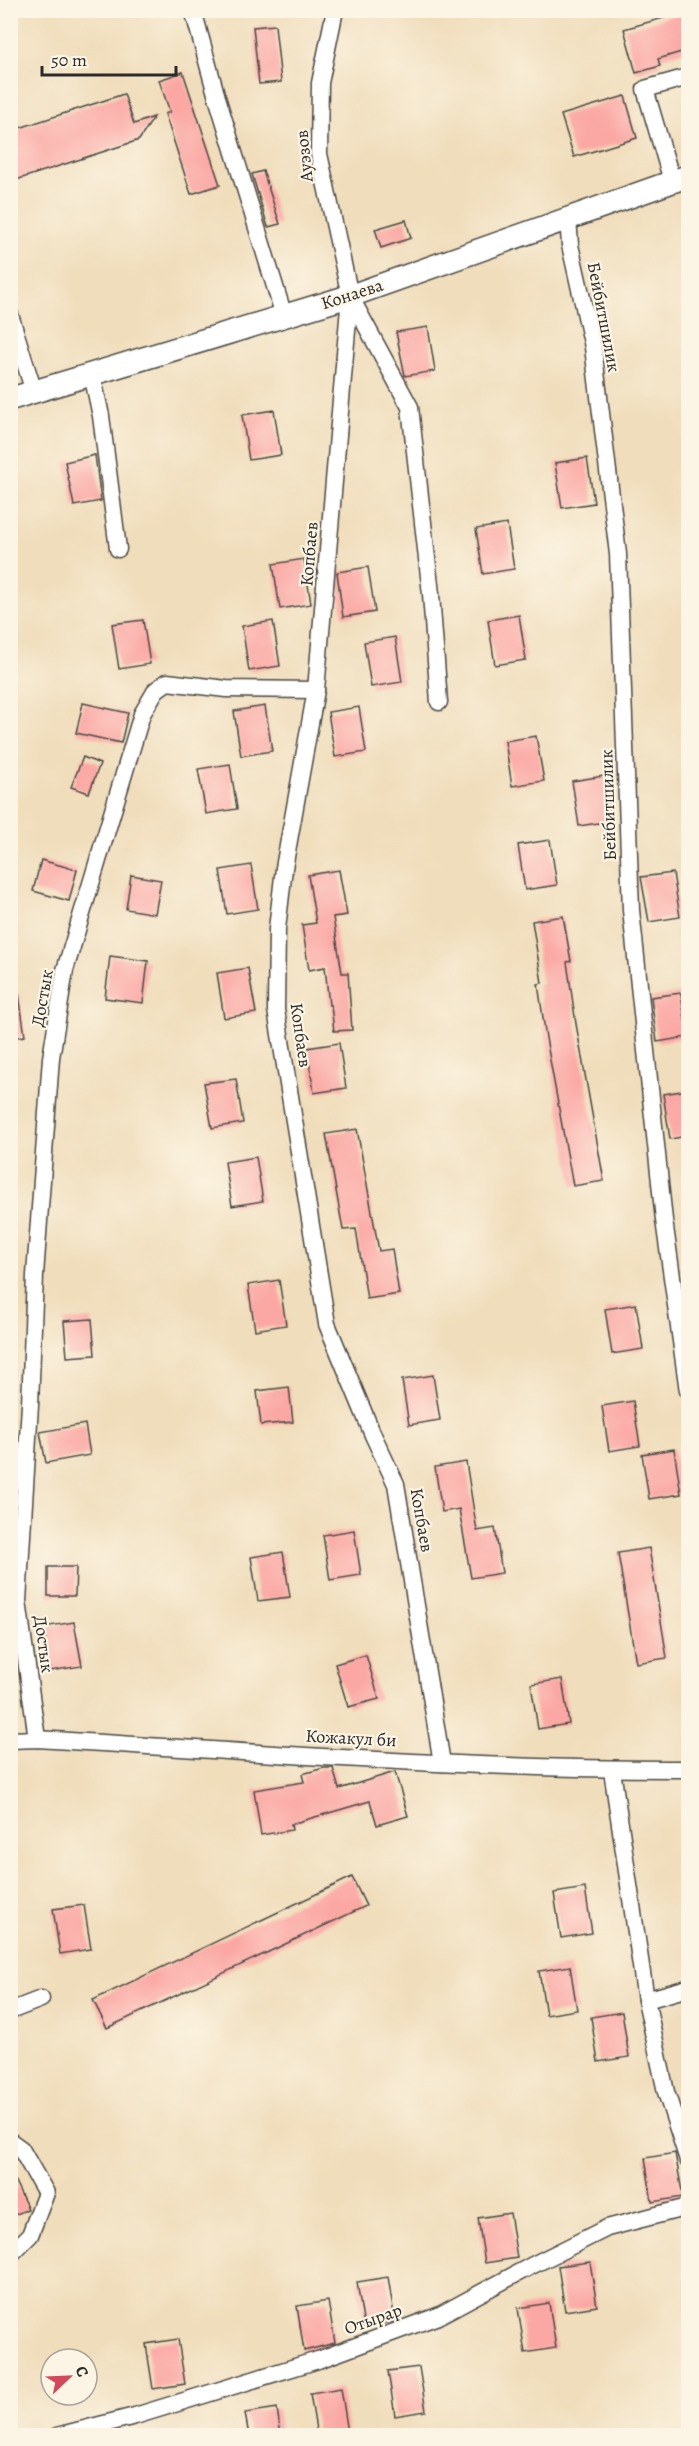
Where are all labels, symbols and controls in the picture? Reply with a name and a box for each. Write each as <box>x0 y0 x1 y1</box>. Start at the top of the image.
scale bar <box>42 39 176 77</box>
text: 50 m <box>51 48 87 72</box>
street label: Ауэзов <box>289 129 319 184</box>
street label: Бейбитшилик <box>582 260 626 374</box>
street label: Конаева <box>318 273 387 315</box>
street label: Копбаев <box>294 521 324 587</box>
street label: Бейбитшилик <box>594 749 622 861</box>
street label: Достык <box>25 967 59 1029</box>
street label: Копбаев <box>285 1001 317 1069</box>
street label: Копбаев <box>405 1486 439 1554</box>
street label: Достык <box>28 1614 60 1674</box>
street label: Кожакул би <box>305 1724 397 1752</box>
street label: Отырар <box>341 2298 405 2340</box>
north arrow <box>39 2347 99 2407</box>
text: С <box>70 2363 94 2380</box>

